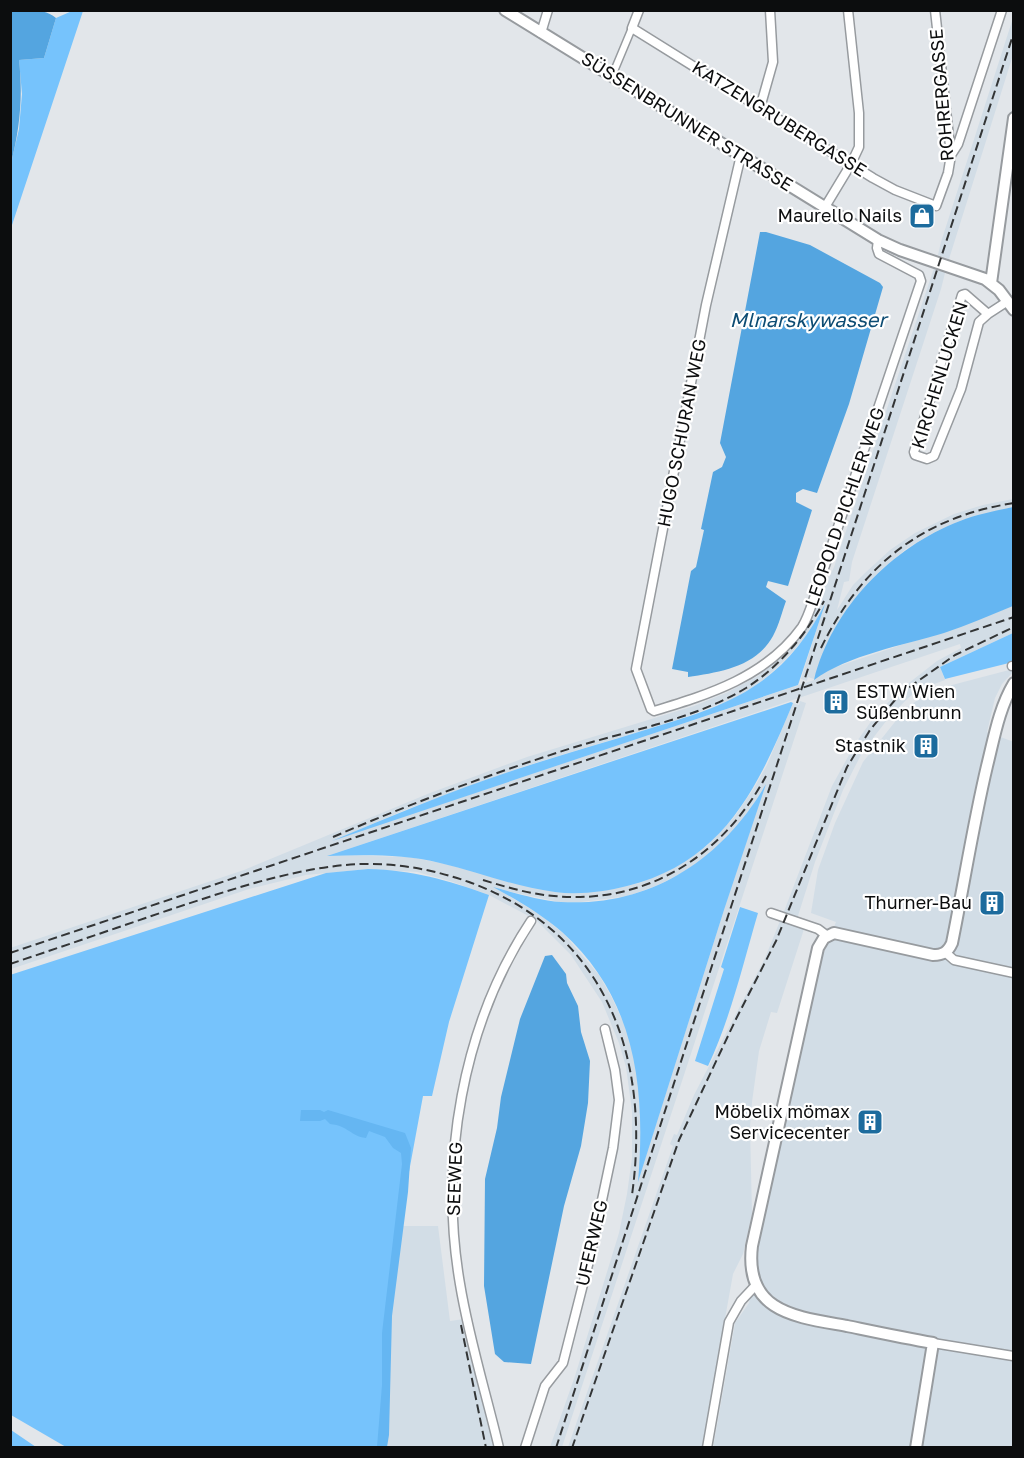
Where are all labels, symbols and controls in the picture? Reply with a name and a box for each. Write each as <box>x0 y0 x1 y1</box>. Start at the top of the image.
street label: ROHRERGASSE <box>924 28 958 162</box>
street label: SÜSSENBRUNNER STRASSE <box>578 47 797 195</box>
street label: KATZENGRUBERGASSE <box>688 55 871 181</box>
shop icon: Maurello Nails <box>907 201 937 231</box>
place label: Maurello Nails <box>778 204 902 226</box>
street label: KIRCHENLUCKEN <box>906 298 972 451</box>
water label: Mlnarskywasser <box>730 307 889 332</box>
street label: HUGO SCHURAN WEG <box>652 337 710 529</box>
street label: LEOPOLD PICHLER WEG <box>800 404 889 609</box>
place label: ESTW Wien Süßenbrunn <box>856 680 961 723</box>
building icon: ESTW Wien Süßenbrunn <box>821 687 851 717</box>
building icon: Stastnik <box>911 731 941 761</box>
place label: Stastnik <box>835 734 906 756</box>
building icon: Thurner-Bau <box>977 888 1007 918</box>
place label: Thurner-Bau <box>864 891 972 913</box>
place label: Möbelix mömax Servicecenter <box>714 1100 850 1143</box>
building icon: Möbelix mömax Servicecenter <box>855 1107 885 1137</box>
street label: SEEWEG <box>442 1141 466 1216</box>
street label: UFERWEG <box>570 1197 612 1288</box>

